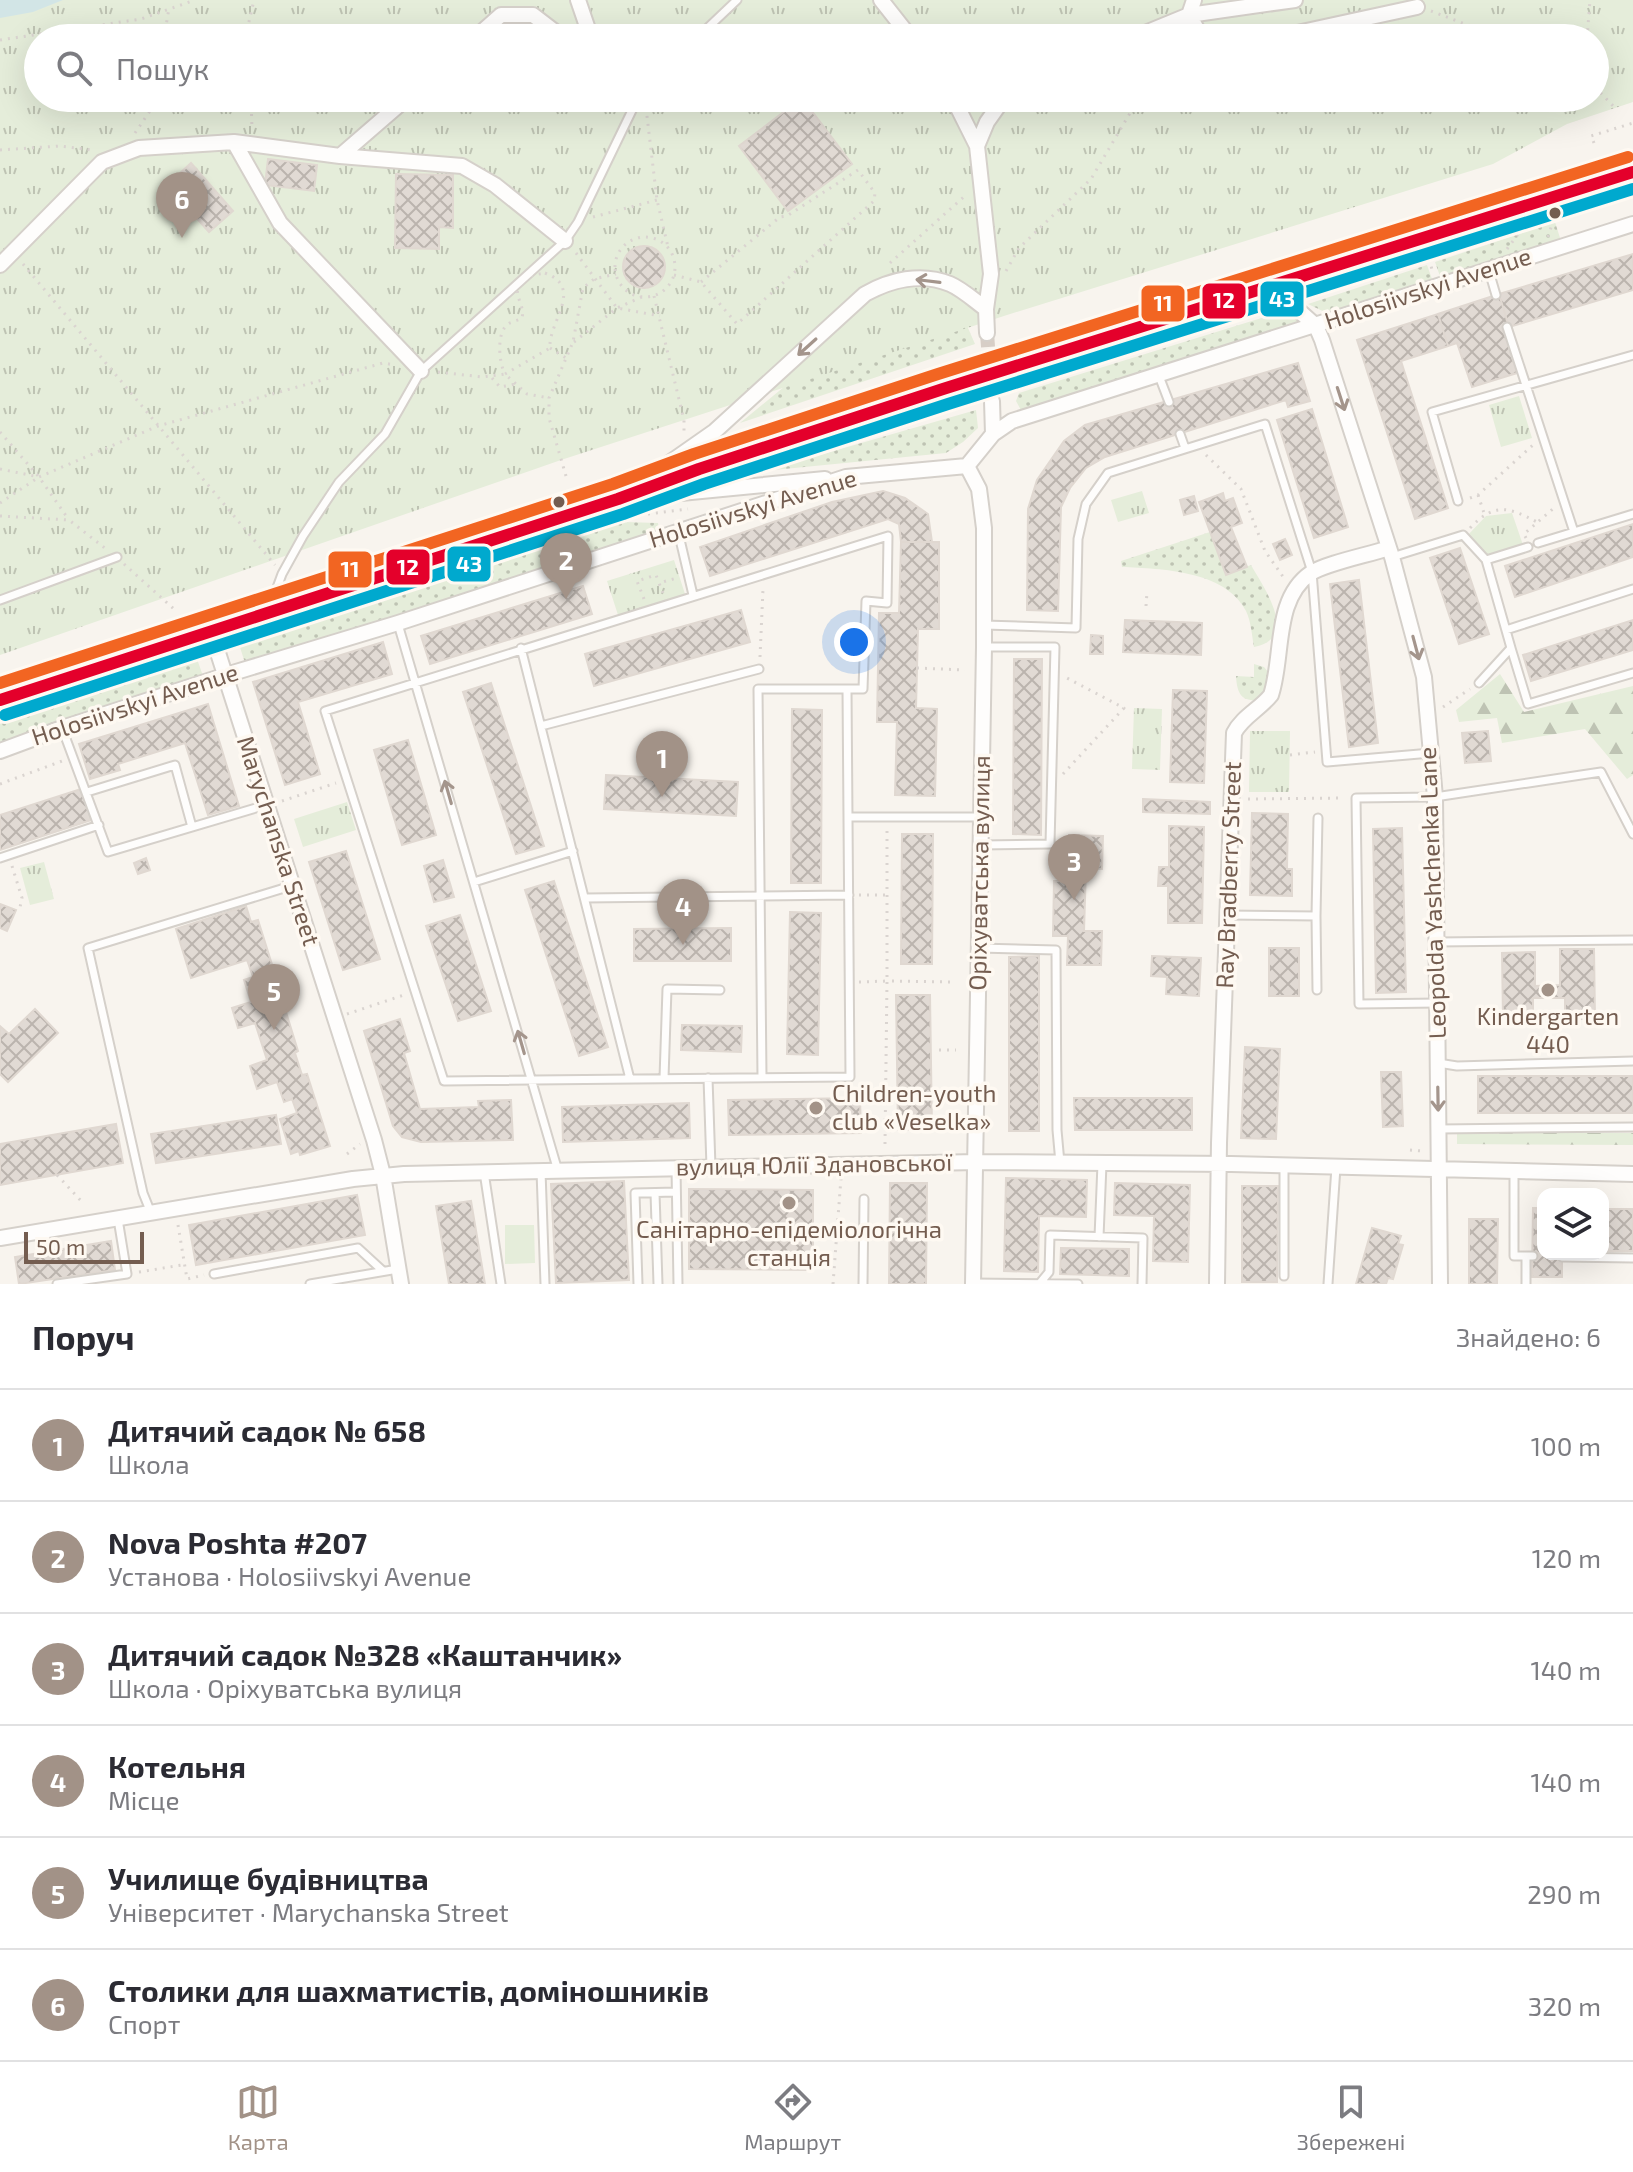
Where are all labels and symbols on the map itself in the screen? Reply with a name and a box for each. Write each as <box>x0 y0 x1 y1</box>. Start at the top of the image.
pin: 6 <box>156 172 208 238</box>
unlabelled marker <box>1547 205 1563 221</box>
street label: Holosiivskyi Avenue <box>1321 240 1534 335</box>
one-way arrow <box>915 273 942 288</box>
line badge: 43 <box>1259 280 1305 318</box>
line badge: 12 <box>1201 282 1247 320</box>
line badge: 11 <box>1140 284 1186 323</box>
text: 43 <box>1269 285 1295 311</box>
text: 12 <box>1213 286 1235 312</box>
text: 11 <box>1153 289 1173 315</box>
one-way arrow <box>798 337 818 355</box>
one-way arrow <box>1334 386 1349 412</box>
street label: Holosiivskyi Avenue <box>645 462 860 553</box>
unlabelled marker <box>551 494 567 510</box>
pin: 2 <box>540 533 592 599</box>
line badge: 43 <box>446 545 492 583</box>
line badge: 12 <box>385 548 431 586</box>
line badge: 11 <box>327 550 373 589</box>
text: 43 <box>456 550 482 576</box>
text: 12 <box>397 553 419 579</box>
text: 11 <box>340 555 360 581</box>
your location <box>834 622 874 662</box>
one-way arrow <box>1410 635 1425 661</box>
street label: Holosiivskyi Avenue <box>28 656 241 751</box>
pin: 1 <box>636 731 688 797</box>
street label: Marychanska Street <box>232 732 327 949</box>
street label: Leopolda Yashchenka Lane <box>1412 746 1451 1040</box>
street label: Оріхуватська вулиця <box>962 755 996 991</box>
street label: Ray Bradberry Street <box>1209 761 1246 989</box>
one-way arrow <box>440 780 455 806</box>
pin: 3 <box>1048 834 1100 900</box>
pin: 4 <box>657 879 709 945</box>
pin: 5 <box>248 964 300 1030</box>
marker: Kindergarten 440 <box>1539 981 1557 999</box>
place label: Kindergarten 440 <box>1477 1001 1619 1058</box>
one-way arrow <box>513 1029 528 1055</box>
place label: Children-youth club «Veselka» <box>832 1078 996 1135</box>
one-way arrow <box>1430 1085 1446 1112</box>
marker: Children-youth club «Veselka» <box>807 1099 825 1117</box>
street label: вулиця Юлії Здановської <box>676 1147 953 1181</box>
marker: Санітарно-епідеміологічна станція <box>780 1194 798 1212</box>
place label: Санітарно-епідеміологічна станція <box>636 1214 942 1271</box>
scale bar <box>24 1228 144 1264</box>

